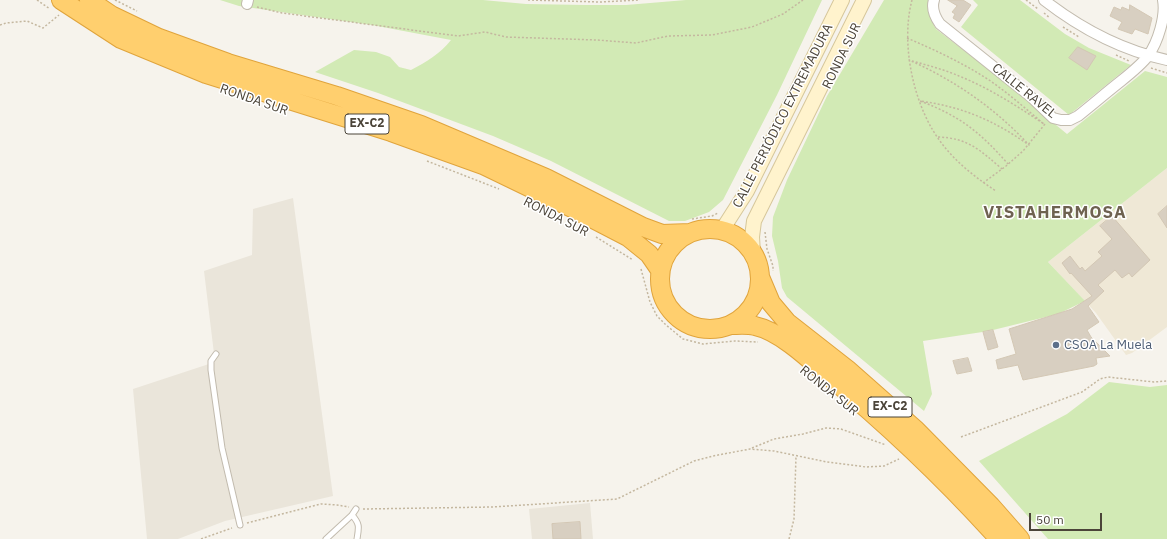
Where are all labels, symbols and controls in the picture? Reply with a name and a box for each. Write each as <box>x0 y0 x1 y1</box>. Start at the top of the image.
street label: CALLE PERIÓDICO EXTREMADURA <box>730 21 836 211</box>
street label: RONDA SUR <box>819 21 865 91</box>
street label: CALLE RAVEL <box>989 60 1059 122</box>
street label: RONDA SUR <box>218 81 290 119</box>
road number: EX-C2 <box>345 114 389 134</box>
street label: RONDA SUR <box>521 194 591 240</box>
district label: VISTAHERMOSA <box>983 203 1127 223</box>
place label: CSOA La Muela <box>1064 337 1152 353</box>
marker: CSOA La Muela <box>1051 340 1061 350</box>
street label: RONDA SUR <box>796 363 862 419</box>
road number: EX-C2 <box>868 397 912 417</box>
scale bar <box>1031 505 1104 531</box>
text: 50 m <box>1036 512 1064 527</box>

